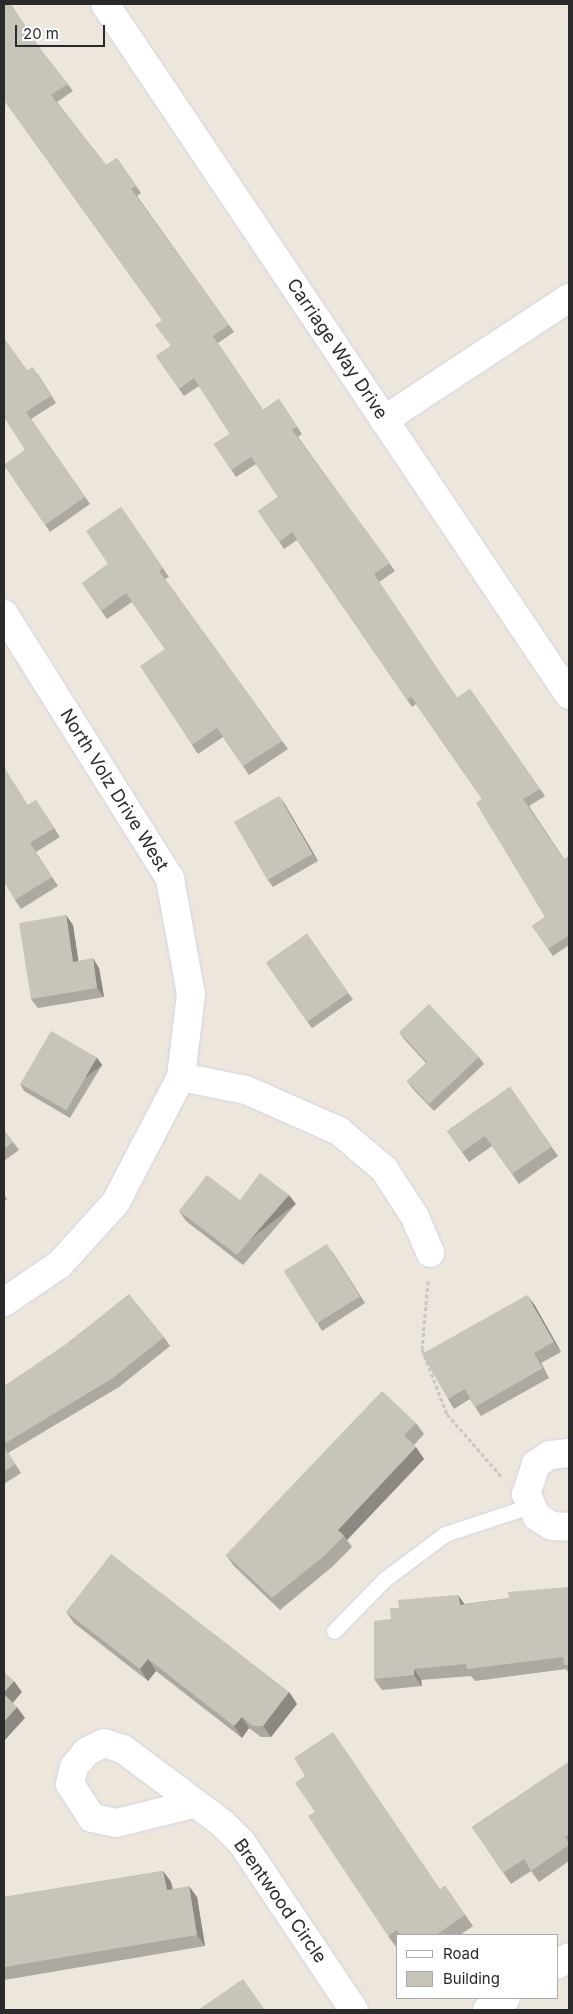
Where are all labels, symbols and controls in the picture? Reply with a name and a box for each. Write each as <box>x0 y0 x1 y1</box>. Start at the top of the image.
scale bar <box>18 15 108 47</box>
text: 20 m <box>23 24 59 43</box>
street label: Carriage Way Drive <box>282 275 392 423</box>
street label: North Volz Drive West <box>55 705 173 875</box>
street label: Brentwood Circle <box>229 1835 331 1967</box>
legend <box>396 1934 558 1999</box>
text: Road <box>443 1944 479 1963</box>
text: Building <box>443 1969 500 1988</box>

